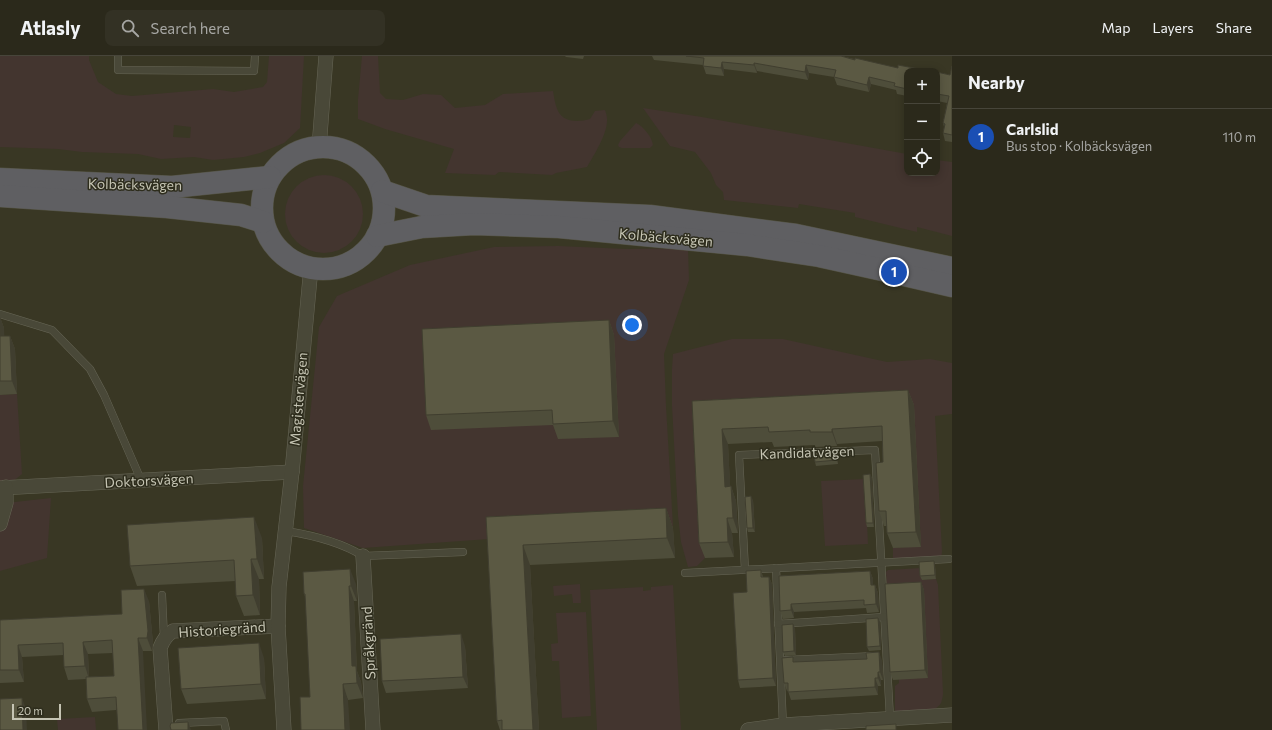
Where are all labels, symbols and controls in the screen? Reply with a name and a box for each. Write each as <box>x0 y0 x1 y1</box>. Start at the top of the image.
search box <box>105 10 385 46</box>
text: Atlasly <box>20 16 81 39</box>
icon: search <box>119 17 141 39</box>
text: Search here <box>151 19 230 37</box>
text: Map <box>1102 19 1130 36</box>
text: Layers <box>1152 19 1194 36</box>
text: Share <box>1216 19 1252 36</box>
map controls <box>904 68 940 176</box>
button: + <box>904 68 940 104</box>
text: Nearby <box>968 72 1025 93</box>
button: − <box>904 104 940 140</box>
text: Carlslid <box>1006 120 1058 138</box>
text: 1 <box>978 129 984 145</box>
text: 110 m <box>1223 129 1256 145</box>
text: Bus stop · Kolbäcksvägen <box>1006 138 1152 154</box>
button: locate <box>904 140 940 176</box>
street label: Kolbäcksvägen <box>88 175 182 193</box>
street label: Kolbäcksvägen <box>618 224 714 250</box>
pin: 1 <box>881 257 907 287</box>
your location <box>622 315 642 335</box>
street label: Magistervägen <box>285 351 311 447</box>
street label: Kandidatvägen <box>759 442 855 462</box>
street label: Doktorsvägen <box>104 469 194 491</box>
street label: Språkgränd <box>358 606 378 680</box>
street label: Historiegränd <box>178 617 266 641</box>
scale bar <box>12 702 61 721</box>
text: 20 m <box>18 704 43 717</box>

